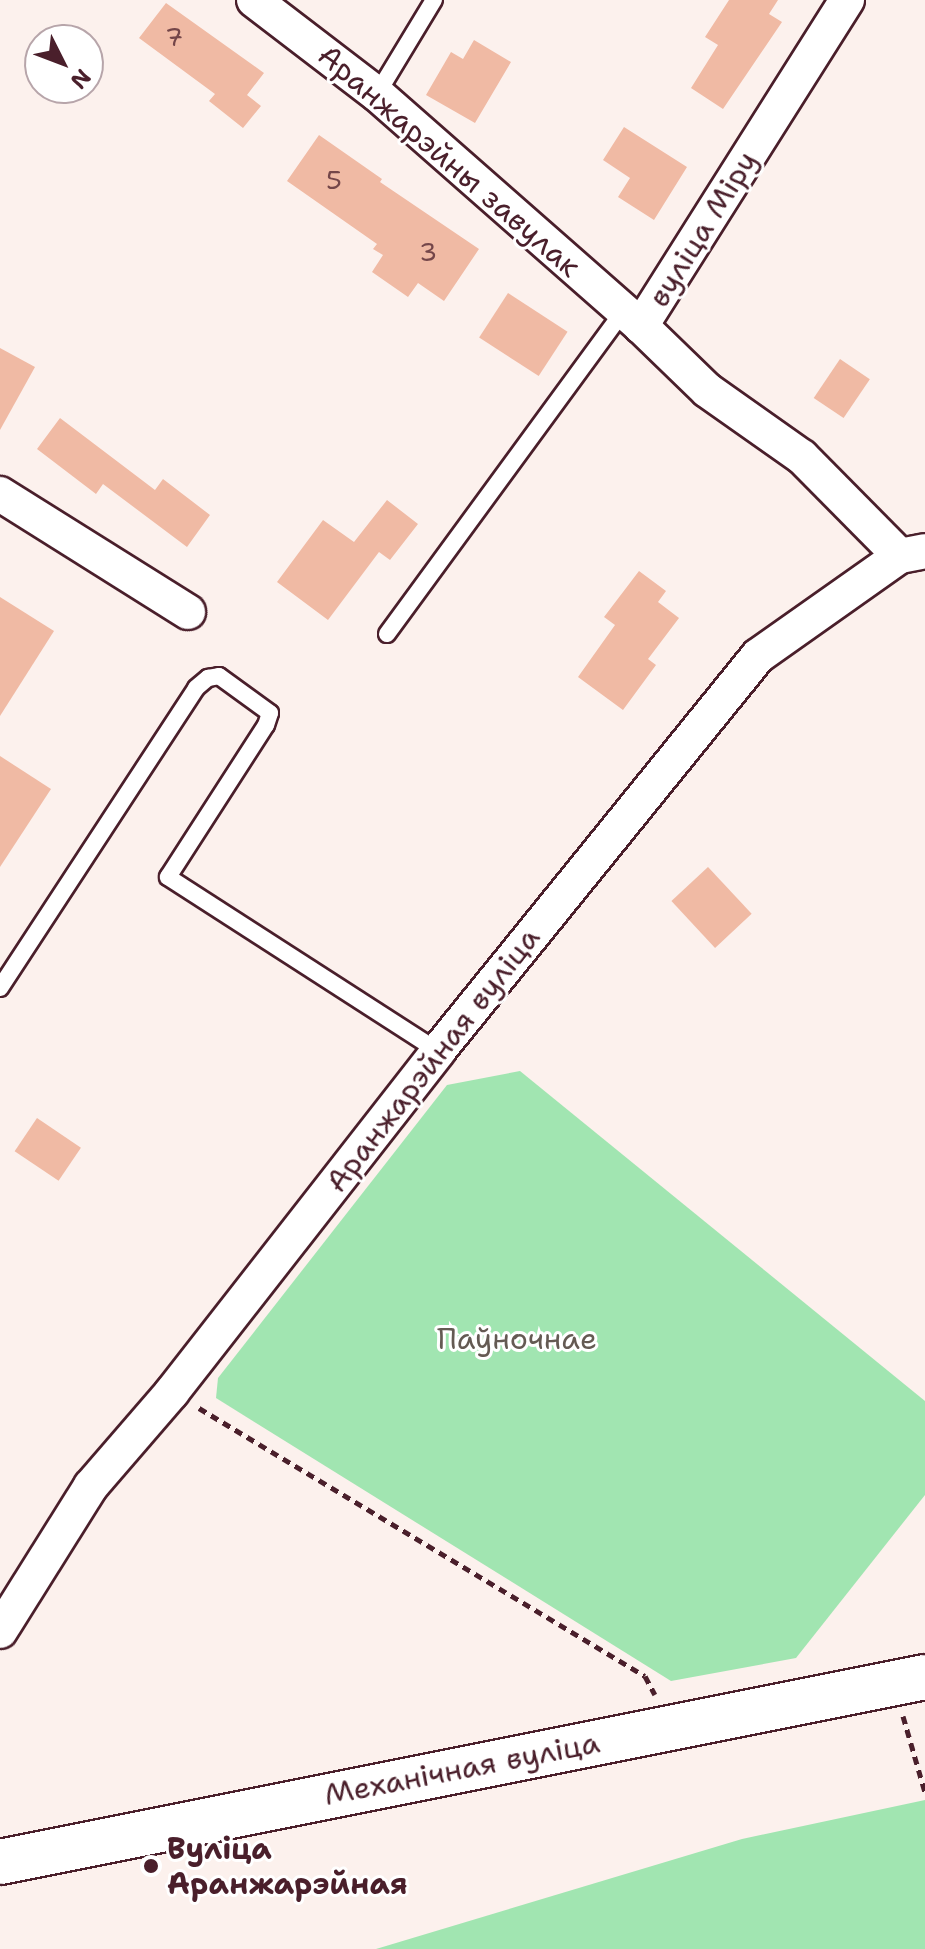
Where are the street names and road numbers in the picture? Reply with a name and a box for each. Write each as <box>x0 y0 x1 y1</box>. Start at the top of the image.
street label: Аранжарэйны завулак <box>310 37 588 285</box>
street label: вуліца Міру <box>641 144 765 314</box>
street label: Аранжарэйная вуліца <box>319 921 547 1199</box>
street label: Механічная вуліца <box>321 1725 603 1813</box>

